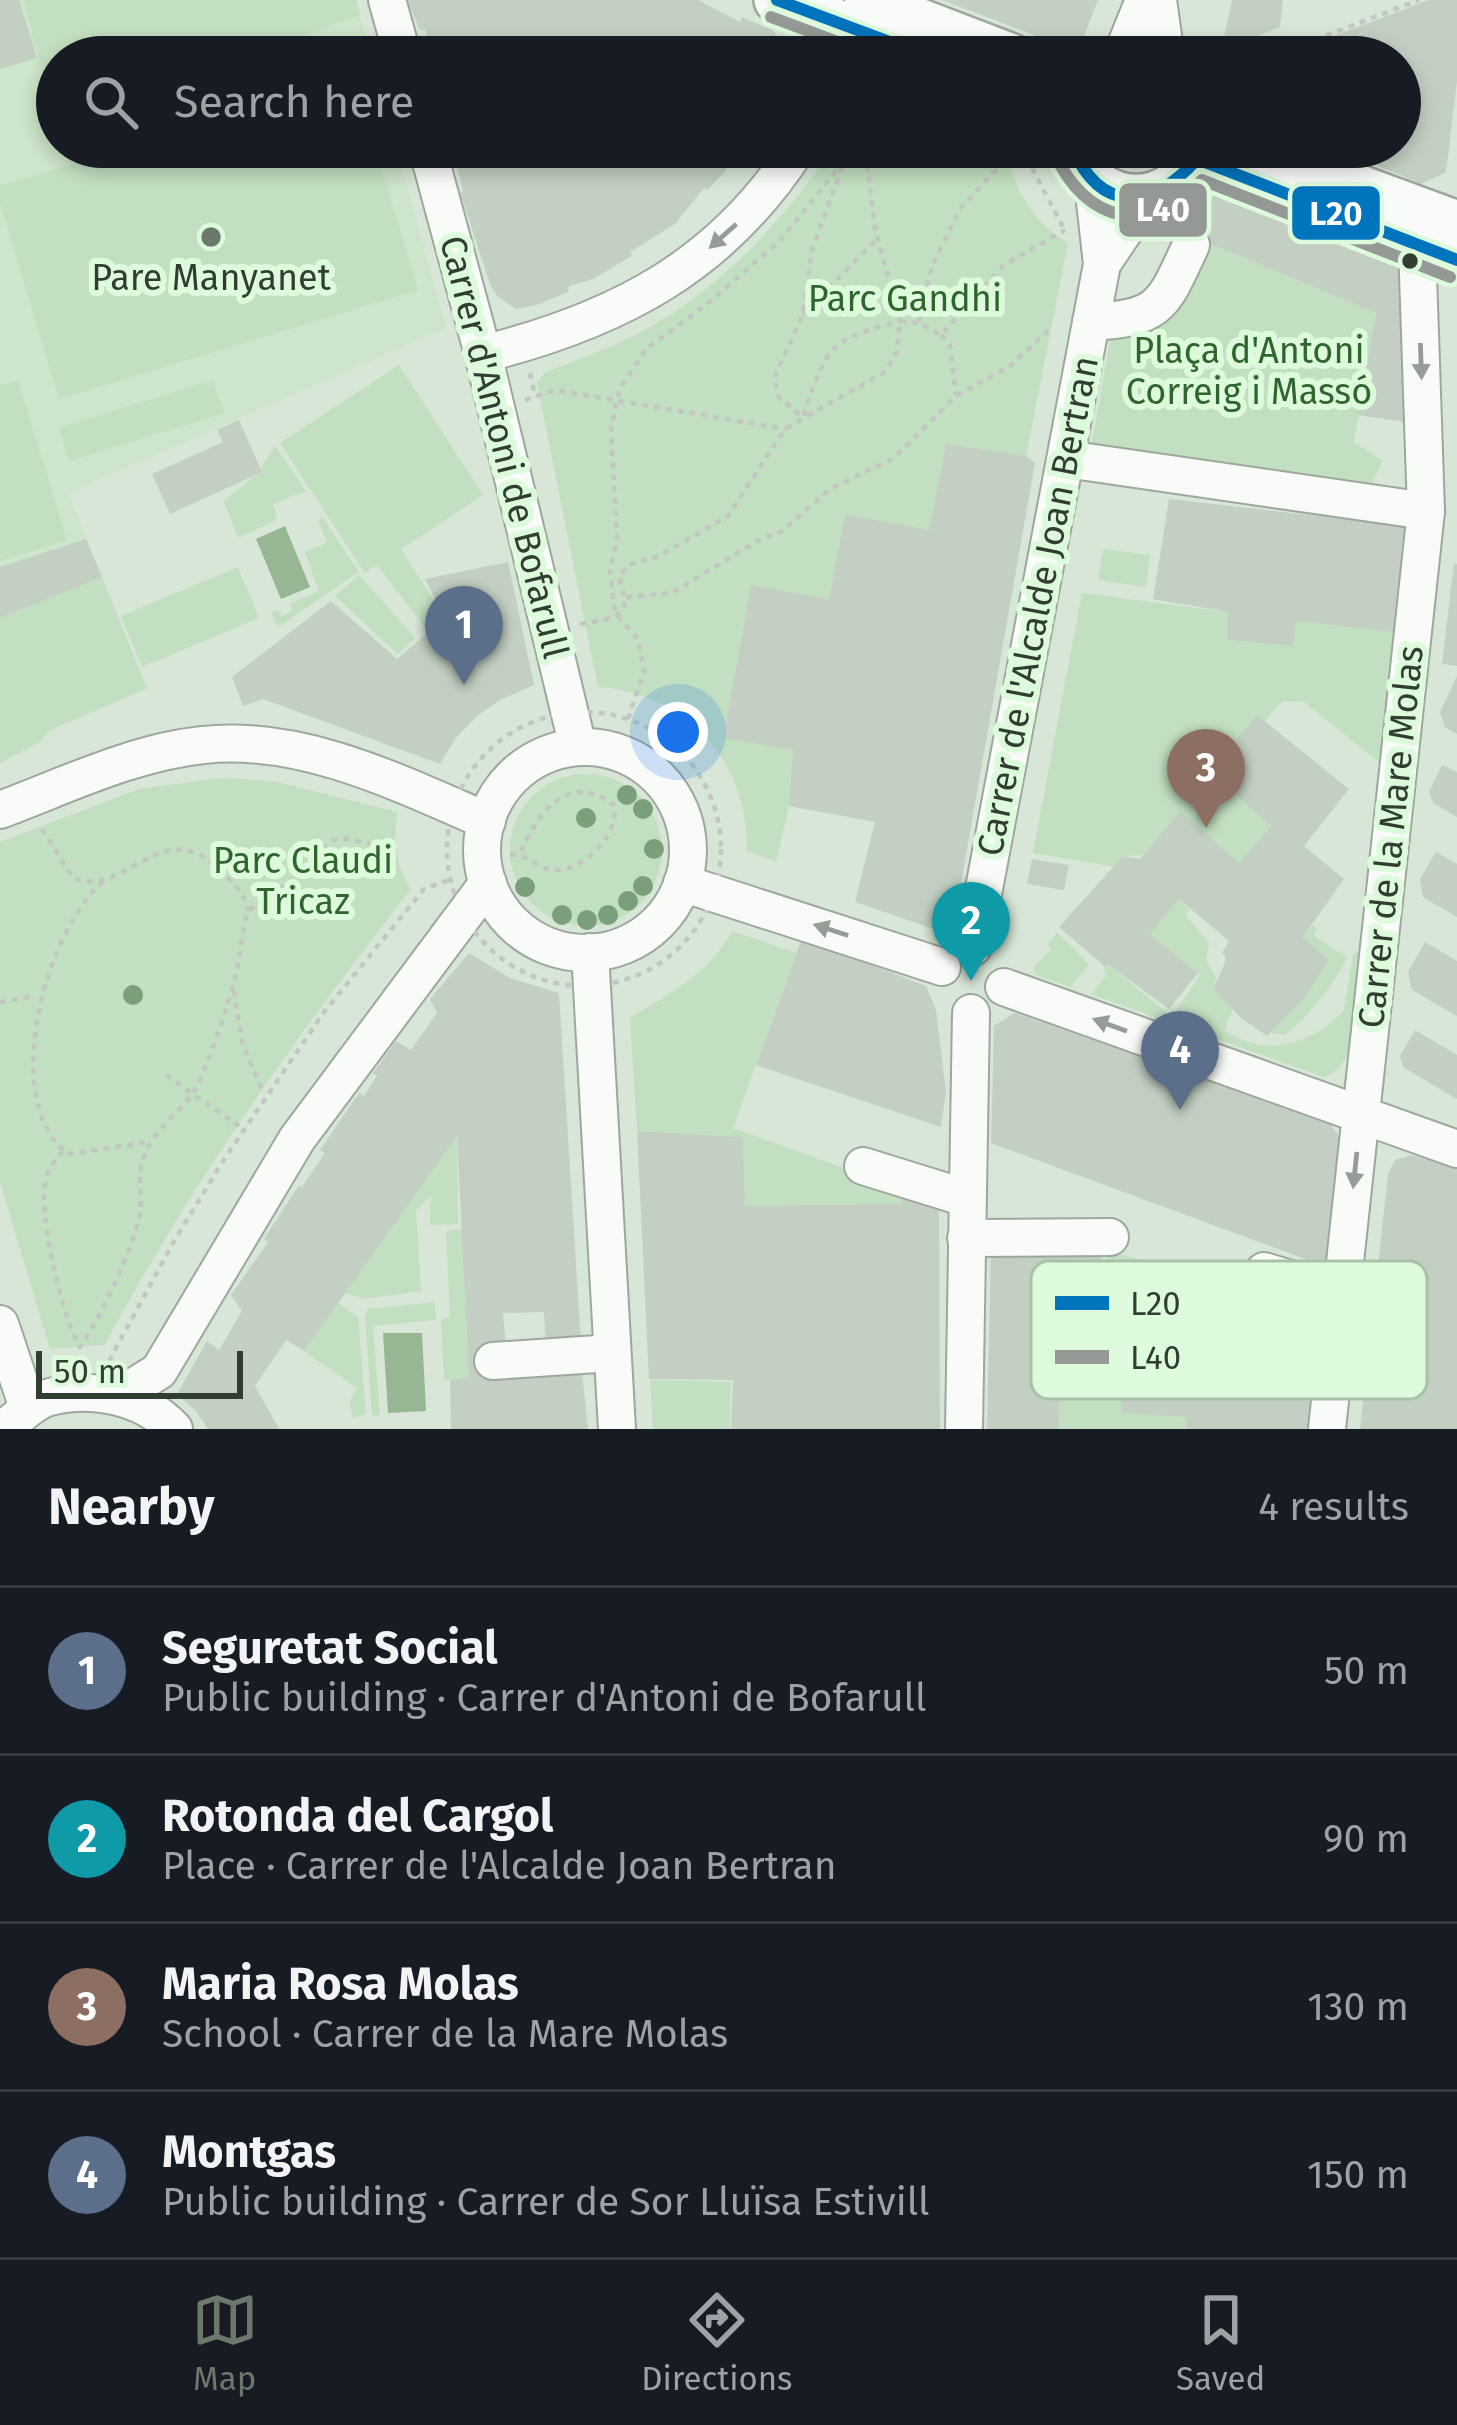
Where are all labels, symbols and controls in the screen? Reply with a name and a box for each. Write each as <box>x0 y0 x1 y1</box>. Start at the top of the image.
search box <box>36 36 1421 168</box>
icon: search <box>78 69 144 135</box>
text: Search here <box>174 75 414 129</box>
line badge: L40 <box>1117 181 1209 239</box>
line badge: L20 <box>1290 184 1382 242</box>
text: L40 <box>1136 190 1190 230</box>
text: L20 <box>1310 194 1362 234</box>
one-way arrow <box>709 222 738 249</box>
marker: Pare Manyanet <box>198 224 224 250</box>
street label: Carrer d'Antoni de Bofarull <box>430 231 578 663</box>
unlabelled marker <box>1399 250 1421 272</box>
place label: Pare Manyanet <box>91 256 331 300</box>
park label: Parc Gandhi <box>808 277 1002 321</box>
park label: Plaça d'Antoni Correig i Massó <box>1126 329 1372 414</box>
one-way arrow <box>1411 343 1430 381</box>
street label: Carrer de l'Alcalde Joan Bertran <box>968 352 1108 860</box>
pin: 1 <box>425 586 503 685</box>
street label: Carrer de la Mare Molas <box>1349 644 1433 1030</box>
your location <box>648 702 708 762</box>
pin: 3 <box>1167 729 1245 828</box>
park label: Parc Claudi Tricaz <box>213 839 393 924</box>
pin: 2 <box>932 882 1010 981</box>
one-way arrow <box>812 919 849 938</box>
pin: 4 <box>1141 1011 1219 1110</box>
one-way arrow <box>1092 1015 1128 1033</box>
one-way arrow <box>1345 1152 1364 1189</box>
legend <box>1031 1261 1427 1399</box>
text: L20 <box>1130 1284 1181 1324</box>
text: L40 <box>1130 1338 1181 1378</box>
scale bar <box>36 1345 243 1398</box>
text: 50 m <box>54 1352 126 1392</box>
text: Nearby <box>48 1476 214 1538</box>
text: 4 results <box>1258 1484 1409 1530</box>
text: Seguretat Social <box>162 1621 498 1675</box>
text: 1 <box>78 1648 96 1694</box>
text: 50 m <box>1324 1648 1409 1694</box>
text: Public building · Carrer d'Antoni de Bofarull <box>162 1675 926 1721</box>
text: Rotonda del Cargol <box>162 1789 553 1843</box>
text: 2 <box>77 1816 97 1862</box>
text: 90 m <box>1323 1816 1409 1862</box>
text: Place · Carrer de l'Alcalde Joan Bertran <box>162 1843 837 1889</box>
text: Maria Rosa Molas <box>162 1957 519 2011</box>
text: 3 <box>77 1984 97 2030</box>
text: 130 m <box>1307 1984 1409 2030</box>
text: School · Carrer de la Mare Molas <box>162 2011 728 2057</box>
text: Montgas <box>162 2125 336 2179</box>
text: 4 <box>76 2152 98 2198</box>
text: 150 m <box>1307 2152 1409 2198</box>
text: Public building · Carrer de Sor Lluïsa Estivill <box>162 2179 929 2225</box>
tab: Map <box>192 2287 258 2399</box>
tab: Directions <box>641 2287 793 2399</box>
tab: Saved <box>1176 2287 1265 2399</box>

